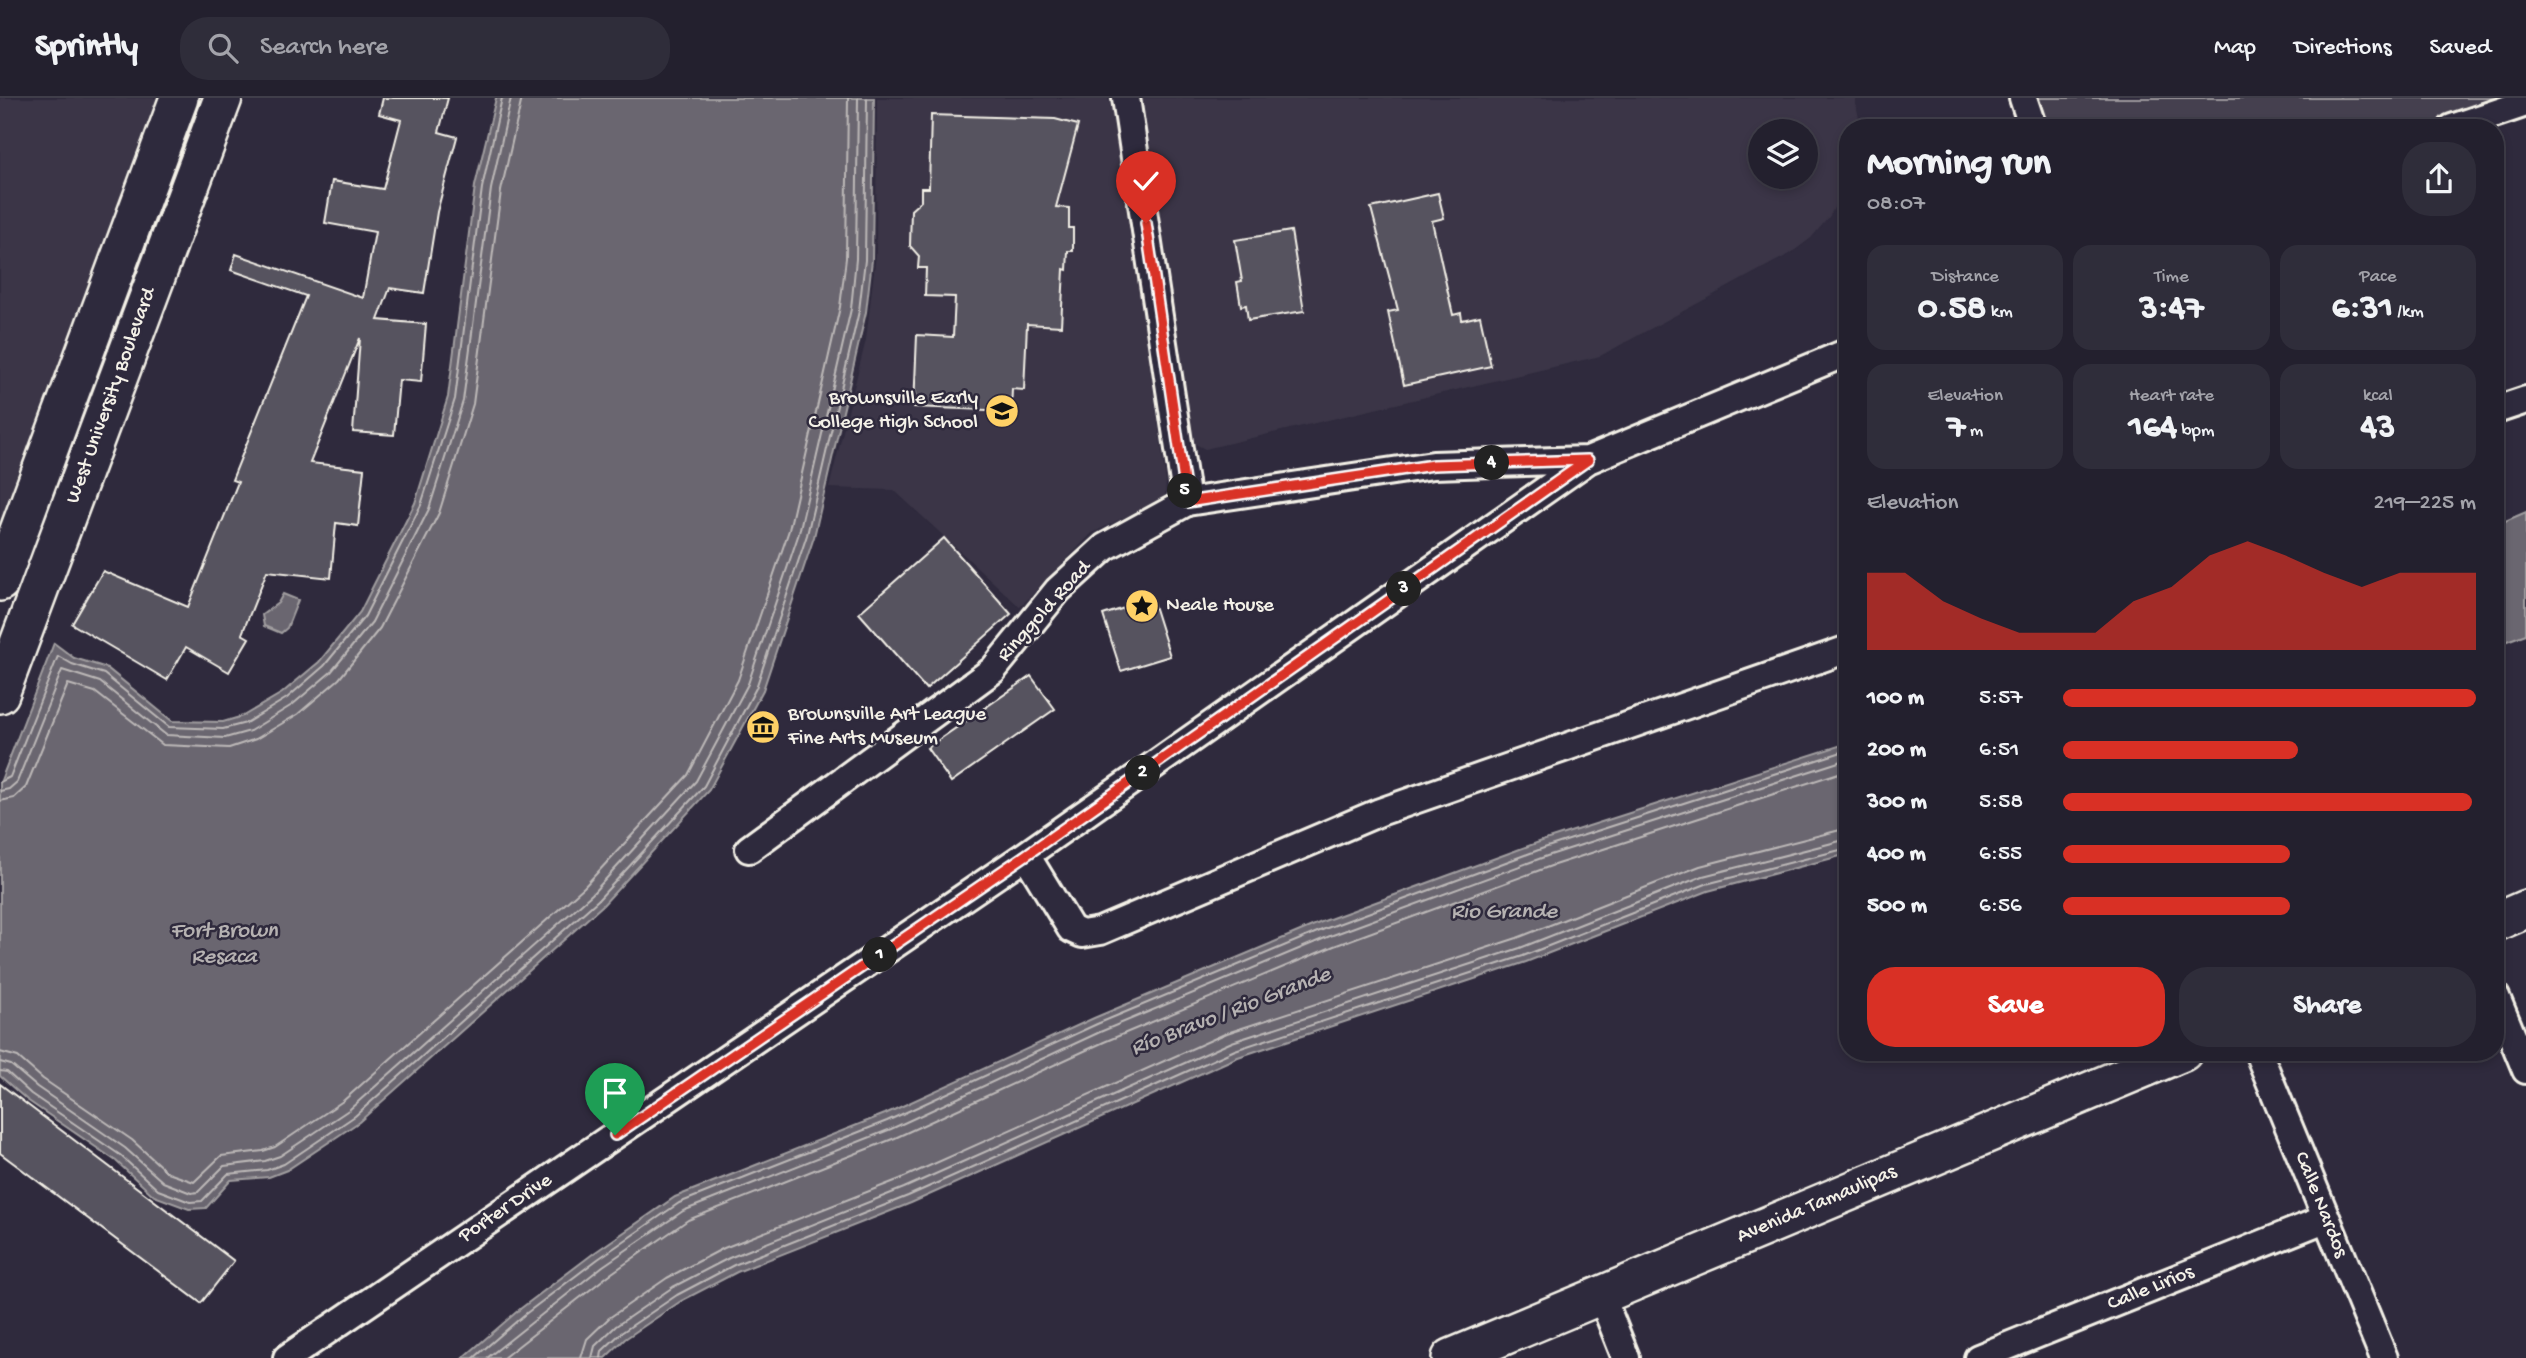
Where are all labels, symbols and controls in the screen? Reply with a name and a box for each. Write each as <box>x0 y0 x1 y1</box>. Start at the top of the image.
search box <box>180 17 670 80</box>
text: Sprintly <box>35 29 138 67</box>
icon: search <box>204 29 242 67</box>
text: Search here <box>260 33 388 64</box>
text: Map <box>2214 34 2256 63</box>
text: Directions <box>2294 34 2392 63</box>
text: Saved <box>2430 34 2491 63</box>
map controls <box>1748 119 1818 189</box>
button: layers <box>1748 119 1818 189</box>
button: share <box>2402 142 2476 216</box>
text: Morning run <box>1867 143 2051 187</box>
pin <box>1116 151 1176 223</box>
icon: check <box>1127 162 1165 200</box>
text: 08:07 <box>1867 191 1925 218</box>
text: Distance <box>1932 266 1999 289</box>
text: Time <box>2154 266 2189 289</box>
text: Pace <box>2359 266 2396 289</box>
street label: West University Boulevard <box>61 283 163 507</box>
text: 0.58 <box>1918 289 1986 330</box>
text: 3:47 <box>2140 289 2203 330</box>
text: 6:31 <box>2332 289 2393 330</box>
text: km <box>1986 301 2013 324</box>
text: /km <box>2393 301 2424 324</box>
text: Elevation <box>1927 385 2003 408</box>
text: Heart rate <box>2129 385 2214 408</box>
text: kcal <box>2363 385 2393 408</box>
place label: Brownsville Early College High School <box>809 387 978 436</box>
school or university icon: Brownsville Early College High School <box>983 392 1021 430</box>
text: 7 <box>1947 408 1965 449</box>
text: 164 <box>2129 408 2177 449</box>
text: 43 <box>2360 408 2395 449</box>
text: m <box>1965 420 1983 443</box>
text: bpm <box>2177 420 2214 443</box>
pin: 4 <box>1474 446 1510 480</box>
text: 4 <box>1487 451 1496 474</box>
pin: 5 <box>1168 474 1202 508</box>
text: 5 <box>1180 479 1190 502</box>
text: Elevation <box>1867 490 1958 517</box>
text: 219–225 m <box>2373 490 2476 517</box>
street label: Ringgold Road <box>993 555 1098 668</box>
pin: 3 <box>1386 572 1422 606</box>
text: 3 <box>1399 577 1408 600</box>
place icon: Neale House <box>1123 587 1161 625</box>
place label: Neale House <box>1166 594 1275 619</box>
text: 100 m <box>1867 685 1924 712</box>
text: 5:57 <box>1979 685 2022 712</box>
place label: Brownsville Art League Fine Arts Museum <box>787 703 987 752</box>
museum icon: Brownsville Art League Fine Arts Museum <box>744 708 782 746</box>
text: 200 m <box>1867 737 1926 764</box>
text: 6:51 <box>1979 737 2019 764</box>
pin: 2 <box>1126 756 1160 790</box>
text: 2 <box>1138 761 1147 784</box>
text: 300 m <box>1867 789 1927 816</box>
text: 5:58 <box>1979 789 2023 816</box>
text: 400 m <box>1867 841 1926 868</box>
text: 6:55 <box>1979 841 2022 868</box>
text: 500 m <box>1867 893 1927 920</box>
text: 6:56 <box>1979 893 2022 920</box>
water label: Rio Grande <box>1451 899 1558 926</box>
water label: Fort Brown Resaca <box>170 918 279 971</box>
pin: 1 <box>862 938 898 972</box>
text: 1 <box>876 943 883 966</box>
water label: Río Bravo / Rio Grande <box>1127 961 1336 1063</box>
button: Save <box>1867 967 2165 1047</box>
button: Share <box>2179 967 2476 1047</box>
pin <box>585 1063 645 1135</box>
icon: arrive <box>596 1074 634 1112</box>
street label: Calle Nardos <box>2287 1148 2353 1263</box>
street label: Avenida Tamaulipas <box>1733 1160 1902 1250</box>
street label: Porter Drive <box>454 1168 559 1250</box>
street label: Calle Lirios <box>2104 1260 2199 1318</box>

